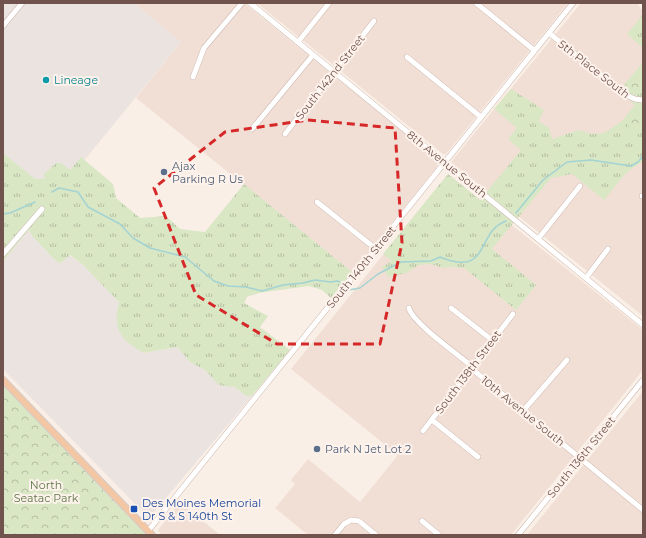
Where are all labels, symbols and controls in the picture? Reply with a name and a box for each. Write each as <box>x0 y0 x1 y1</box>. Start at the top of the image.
street label: South 142nd Street <box>292 31 368 122</box>
street label: 5th Place South <box>555 37 633 101</box>
place label: Lineage <box>54 73 98 87</box>
marker: Lineage <box>41 75 51 85</box>
street label: 8th Avenue South <box>404 127 490 201</box>
place label: Ajax Parking R Us <box>172 159 243 186</box>
marker: Ajax Parking R Us <box>159 167 169 177</box>
street label: South 140th Street <box>323 222 399 311</box>
street label: South 138th Street <box>432 327 504 417</box>
street label: 10th Avenue South <box>478 373 568 449</box>
street label: South 136th Street <box>544 413 618 501</box>
place label: Park N Jet Lot 2 <box>325 442 411 456</box>
marker: Park N Jet Lot 2 <box>312 444 322 454</box>
park label: North Seatac Park <box>14 478 79 505</box>
place label: Des Moines Memorial Dr S & S 140th St <box>142 496 261 523</box>
marker: Des Moines Memorial Dr S & S 140th St <box>129 504 139 514</box>

